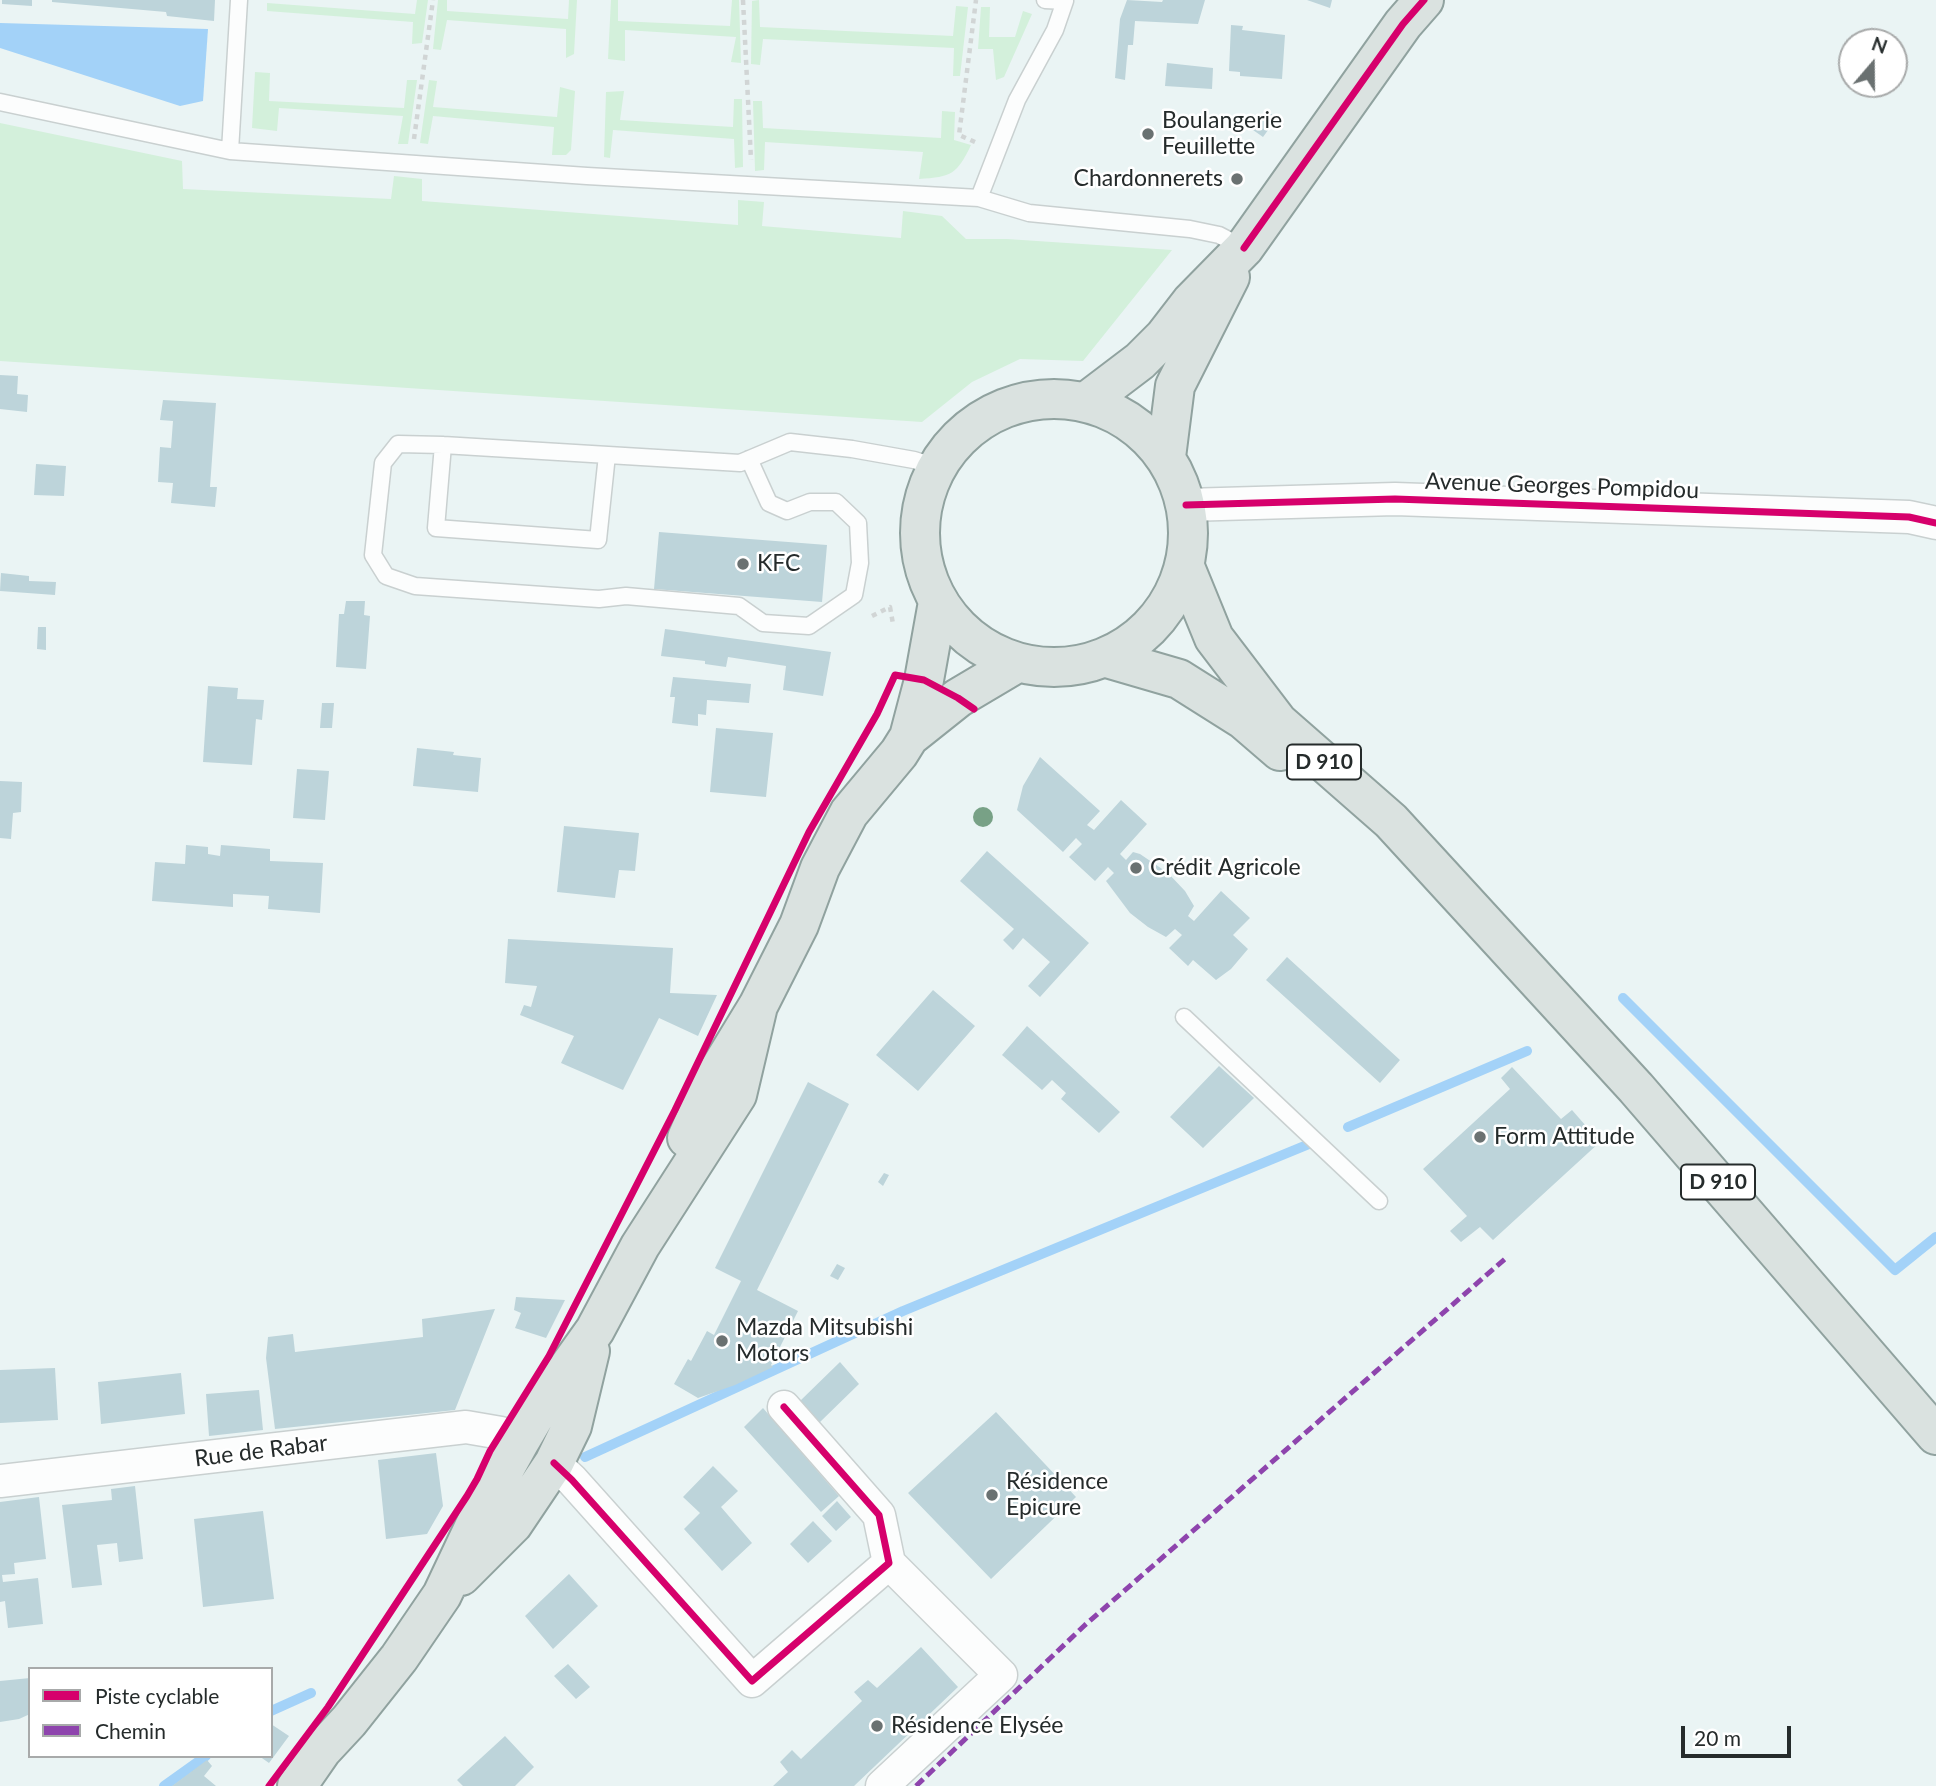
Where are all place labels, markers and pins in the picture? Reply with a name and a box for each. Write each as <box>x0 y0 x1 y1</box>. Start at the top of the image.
place label: Boulangerie Feuillette <box>1162 107 1282 161</box>
marker: Boulangerie Feuillette <box>1140 126 1156 142</box>
place label: Chardonnerets <box>1074 165 1223 193</box>
marker: Chardonnerets <box>1229 171 1245 187</box>
place label: KFC <box>757 550 800 578</box>
marker: KFC <box>735 556 751 572</box>
place label: Crédit Agricole <box>1150 854 1301 882</box>
marker: Crédit Agricole <box>1128 860 1144 876</box>
place label: Form Attitude <box>1494 1123 1635 1151</box>
marker: Form Attitude <box>1472 1129 1488 1145</box>
place label: Mazda Mitsubishi Motors <box>736 1314 913 1368</box>
marker: Mazda Mitsubishi Motors <box>714 1333 730 1349</box>
place label: Résidence Epicure <box>1006 1468 1108 1522</box>
marker: Résidence Epicure <box>984 1487 1000 1503</box>
place label: Résidence Elysée <box>891 1712 1063 1740</box>
marker: Résidence Elysée <box>869 1718 885 1734</box>

